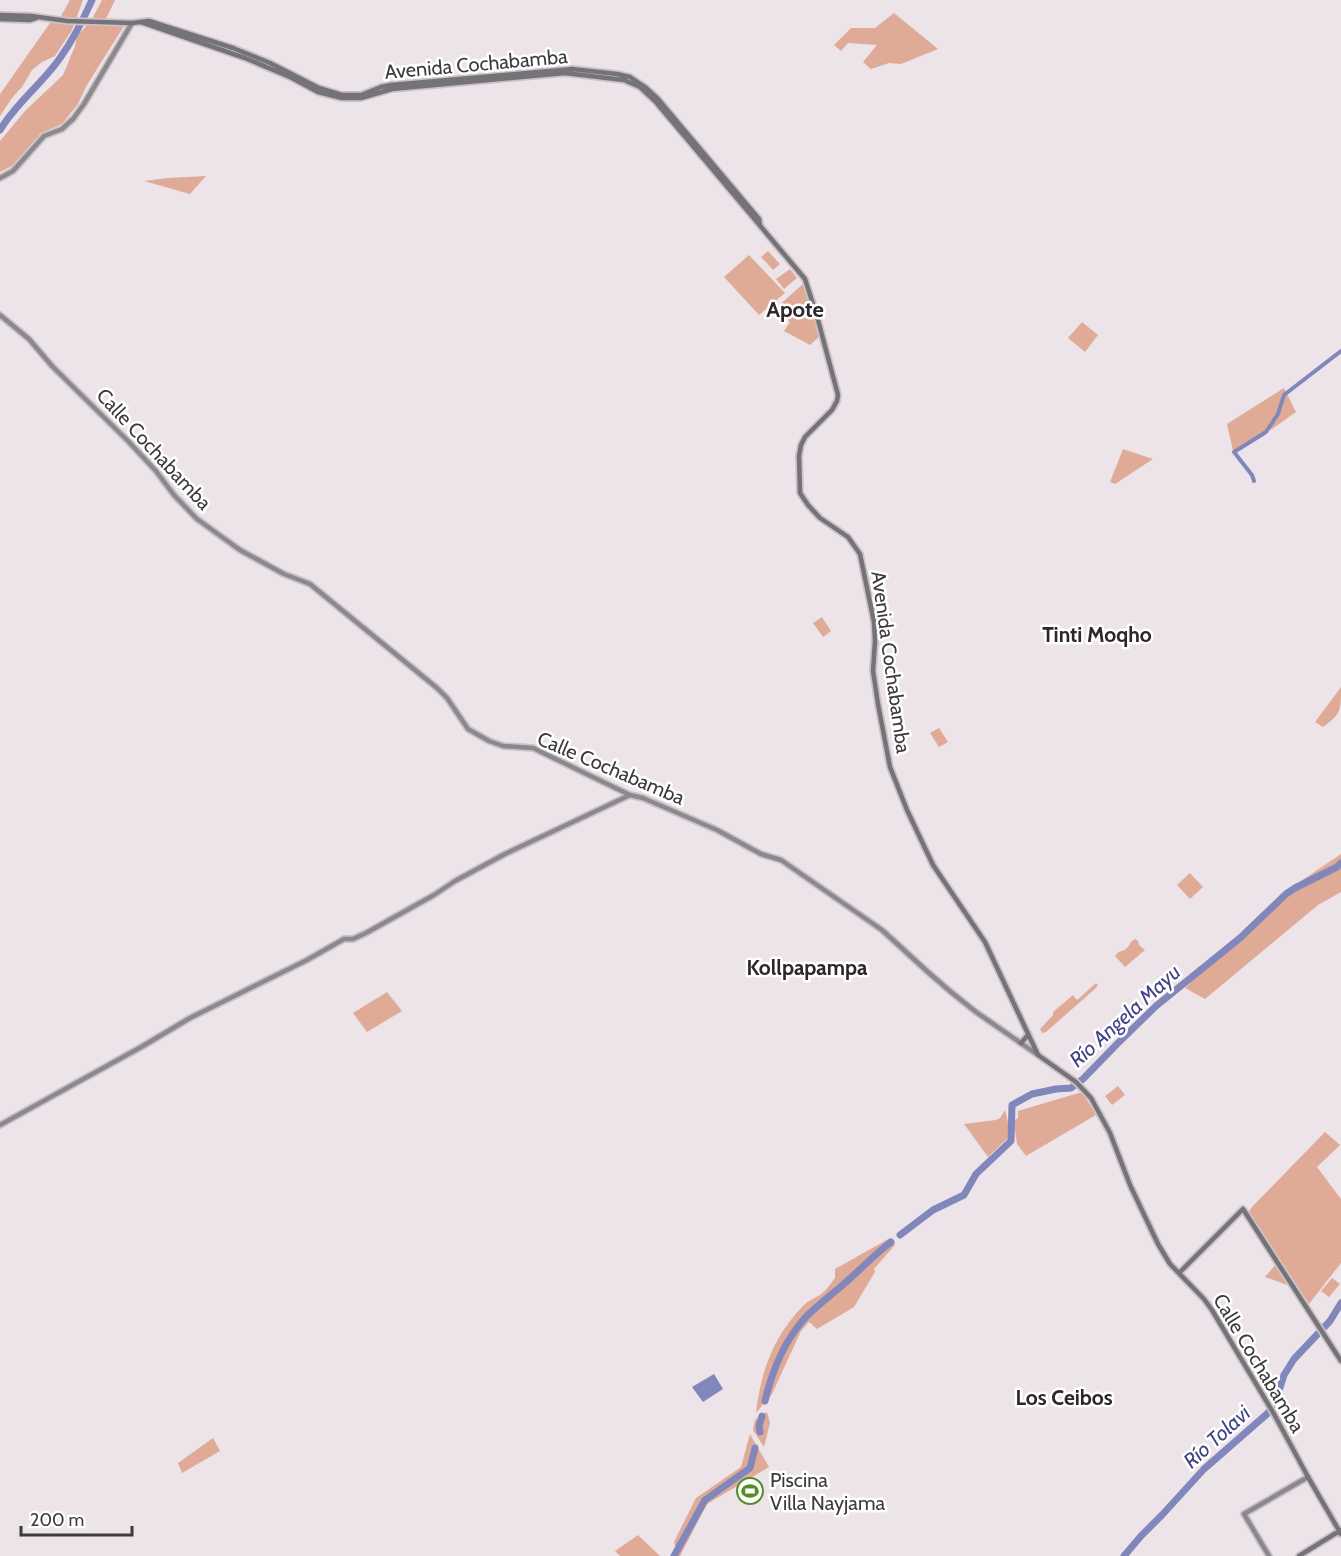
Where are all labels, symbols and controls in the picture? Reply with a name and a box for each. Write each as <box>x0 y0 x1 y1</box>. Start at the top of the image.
street label: Avenida Cochabamba <box>383 44 569 84</box>
district label: Apote <box>766 296 824 323</box>
street label: Calle Cochabamba <box>92 383 217 515</box>
street label: Avenida Cochabamba <box>866 569 916 755</box>
district label: Tinti Moqho <box>1042 622 1152 647</box>
street label: Calle Cochabamba <box>534 726 689 810</box>
district label: Kollpapampa <box>746 955 868 980</box>
water label: Río Angela Mayu <box>1064 959 1185 1072</box>
street label: Calle Cochabamba <box>1208 1289 1310 1437</box>
district label: Los Ceibos <box>1015 1385 1113 1410</box>
water label: Río Tolavi <box>1178 1400 1256 1473</box>
place label: Piscina Villa Nayjama <box>770 1468 885 1515</box>
sports icon: Piscina Villa Nayjama <box>735 1476 765 1506</box>
scale bar <box>21 1499 132 1537</box>
text: 200 m <box>30 1509 84 1531</box>

